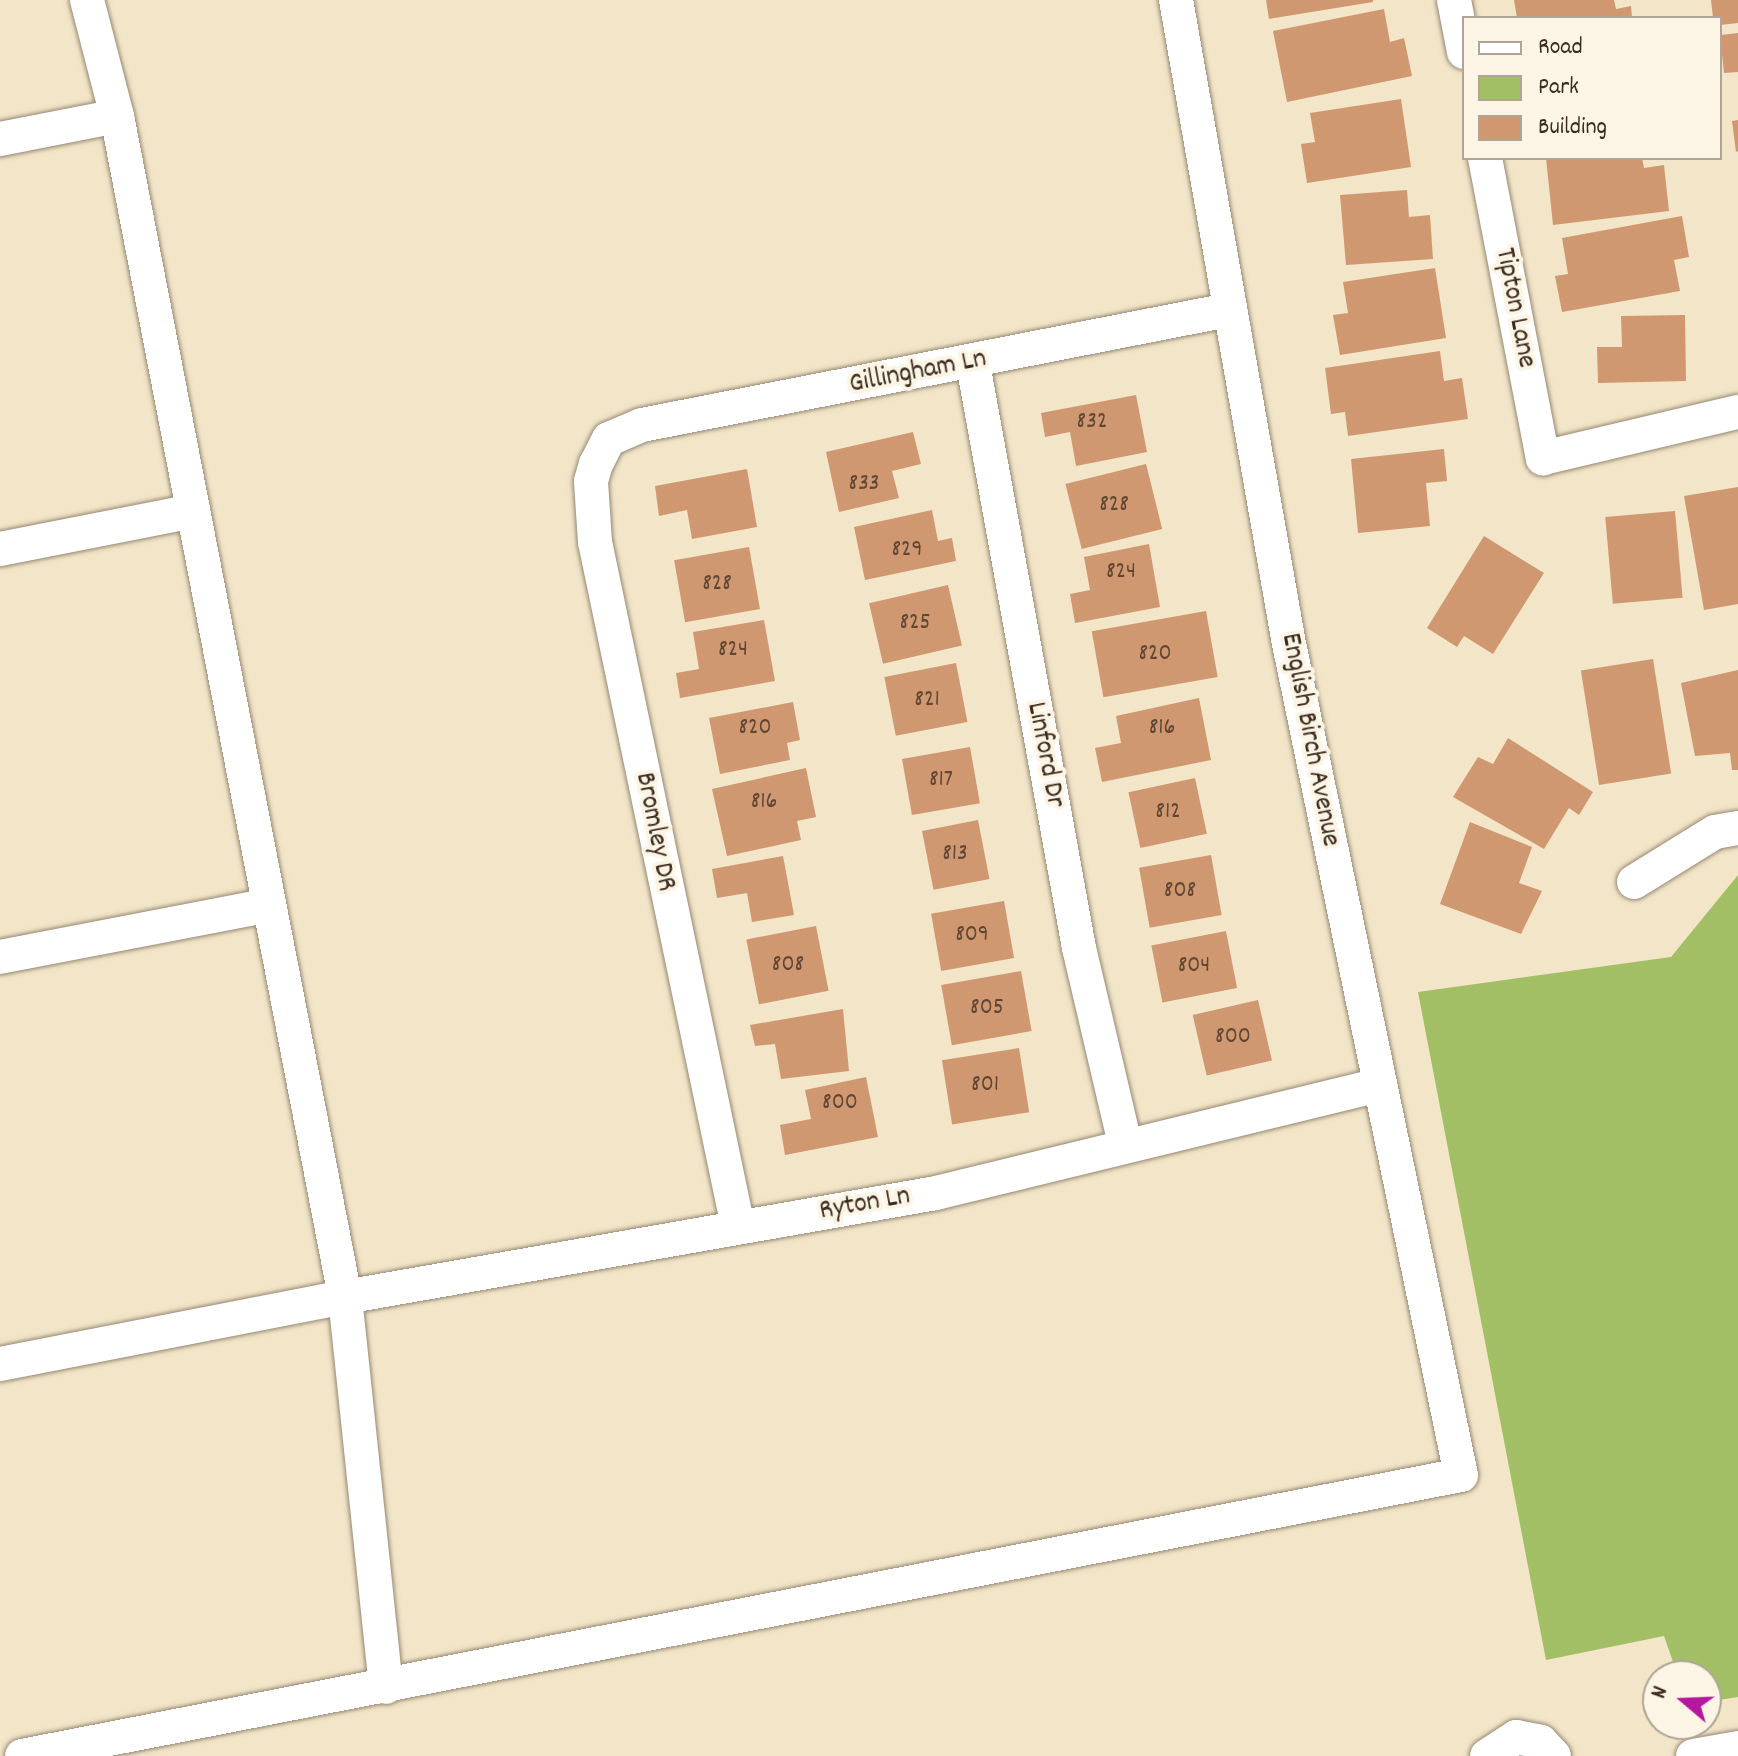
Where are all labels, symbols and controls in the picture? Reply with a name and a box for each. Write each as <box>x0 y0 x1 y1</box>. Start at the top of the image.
legend <box>1462 16 1722 160</box>
text: Road <box>1538 31 1583 65</box>
text: Park <box>1538 71 1579 105</box>
text: Building <box>1538 111 1607 145</box>
street label: Tipton Lane <box>1486 245 1542 371</box>
street label: Gillingham Ln <box>847 343 989 403</box>
house number: 832 <box>1077 409 1107 437</box>
house number: 833 <box>849 471 879 499</box>
house number: 828 <box>1099 492 1129 520</box>
house number: 829 <box>891 537 923 565</box>
house number: 824 <box>1106 559 1136 587</box>
house number: 828 <box>702 571 732 599</box>
house number: 825 <box>899 610 931 638</box>
street label: English Birch Avenue <box>1272 630 1346 850</box>
house number: 824 <box>718 637 748 665</box>
house number: 820 <box>1138 641 1172 669</box>
house number: 821 <box>914 687 940 715</box>
street label: Linford Dr <box>1017 699 1071 811</box>
house number: 820 <box>738 715 772 743</box>
house number: 816 <box>1149 715 1175 743</box>
house number: 817 <box>929 767 953 795</box>
street label: Bromley DR <box>626 770 682 894</box>
house number: 816 <box>751 789 777 817</box>
house number: 812 <box>1155 799 1181 827</box>
house number: 813 <box>942 841 968 869</box>
house number: 808 <box>1164 878 1196 906</box>
house number: 809 <box>955 922 989 950</box>
house number: 808 <box>772 952 804 980</box>
house number: 804 <box>1178 953 1210 981</box>
house number: 805 <box>970 995 1004 1023</box>
house number: 800 <box>1215 1024 1251 1052</box>
house number: 801 <box>971 1072 999 1100</box>
house number: 800 <box>822 1090 858 1118</box>
street label: Ryton Ln <box>817 1181 913 1229</box>
north arrow <box>1642 1660 1722 1740</box>
text: N <box>1644 1682 1677 1703</box>

